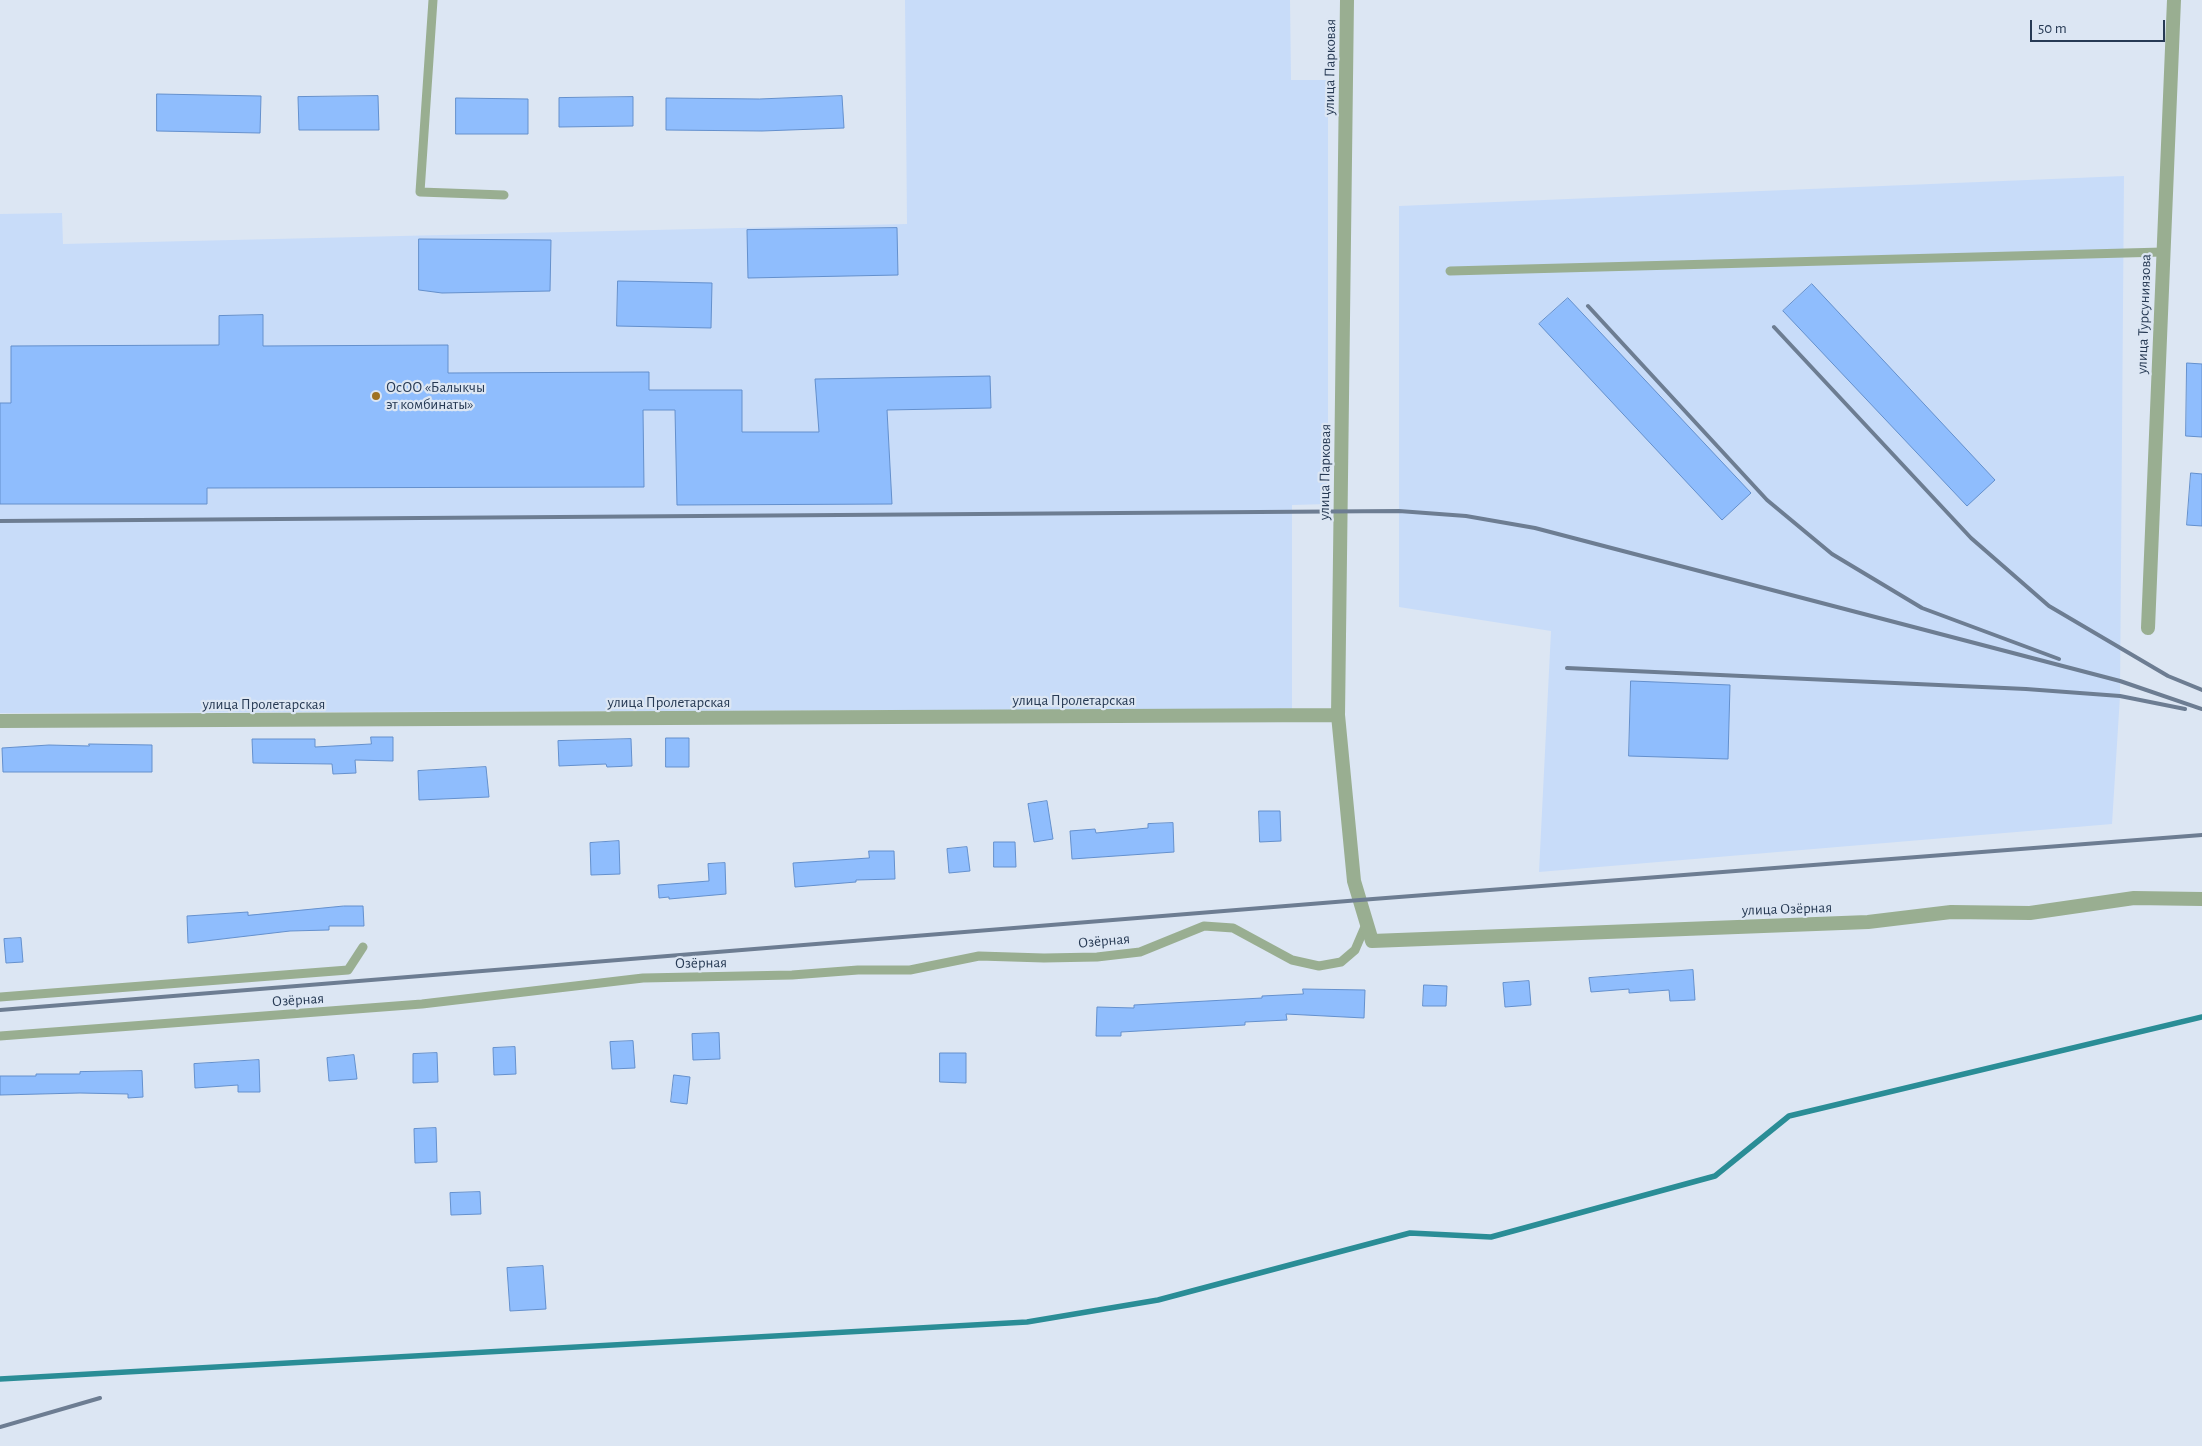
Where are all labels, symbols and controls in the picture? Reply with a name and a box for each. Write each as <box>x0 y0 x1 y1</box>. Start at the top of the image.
scale bar <box>2032 10 2167 42</box>
street label: улица Парковая <box>1320 19 1340 115</box>
text: 50 m <box>2038 21 2067 36</box>
street label: улица Турсуниязова <box>2133 254 2155 374</box>
place label: ОсОО «Балыкчы эт комбинаты» <box>386 378 485 413</box>
marker: ОсОО «Балыкчы эт комбинаты» <box>370 390 382 402</box>
street label: улица Парковая <box>1315 424 1335 520</box>
street label: улица Пролетарская <box>1013 691 1135 709</box>
street label: улица Пролетарская <box>608 693 730 711</box>
street label: улица Пролетарская <box>203 695 325 713</box>
street label: улица Озёрная <box>1742 898 1832 920</box>
street label: Озёрная <box>1077 930 1131 952</box>
street label: Озёрная <box>675 954 727 972</box>
street label: Озёрная <box>271 989 325 1011</box>

